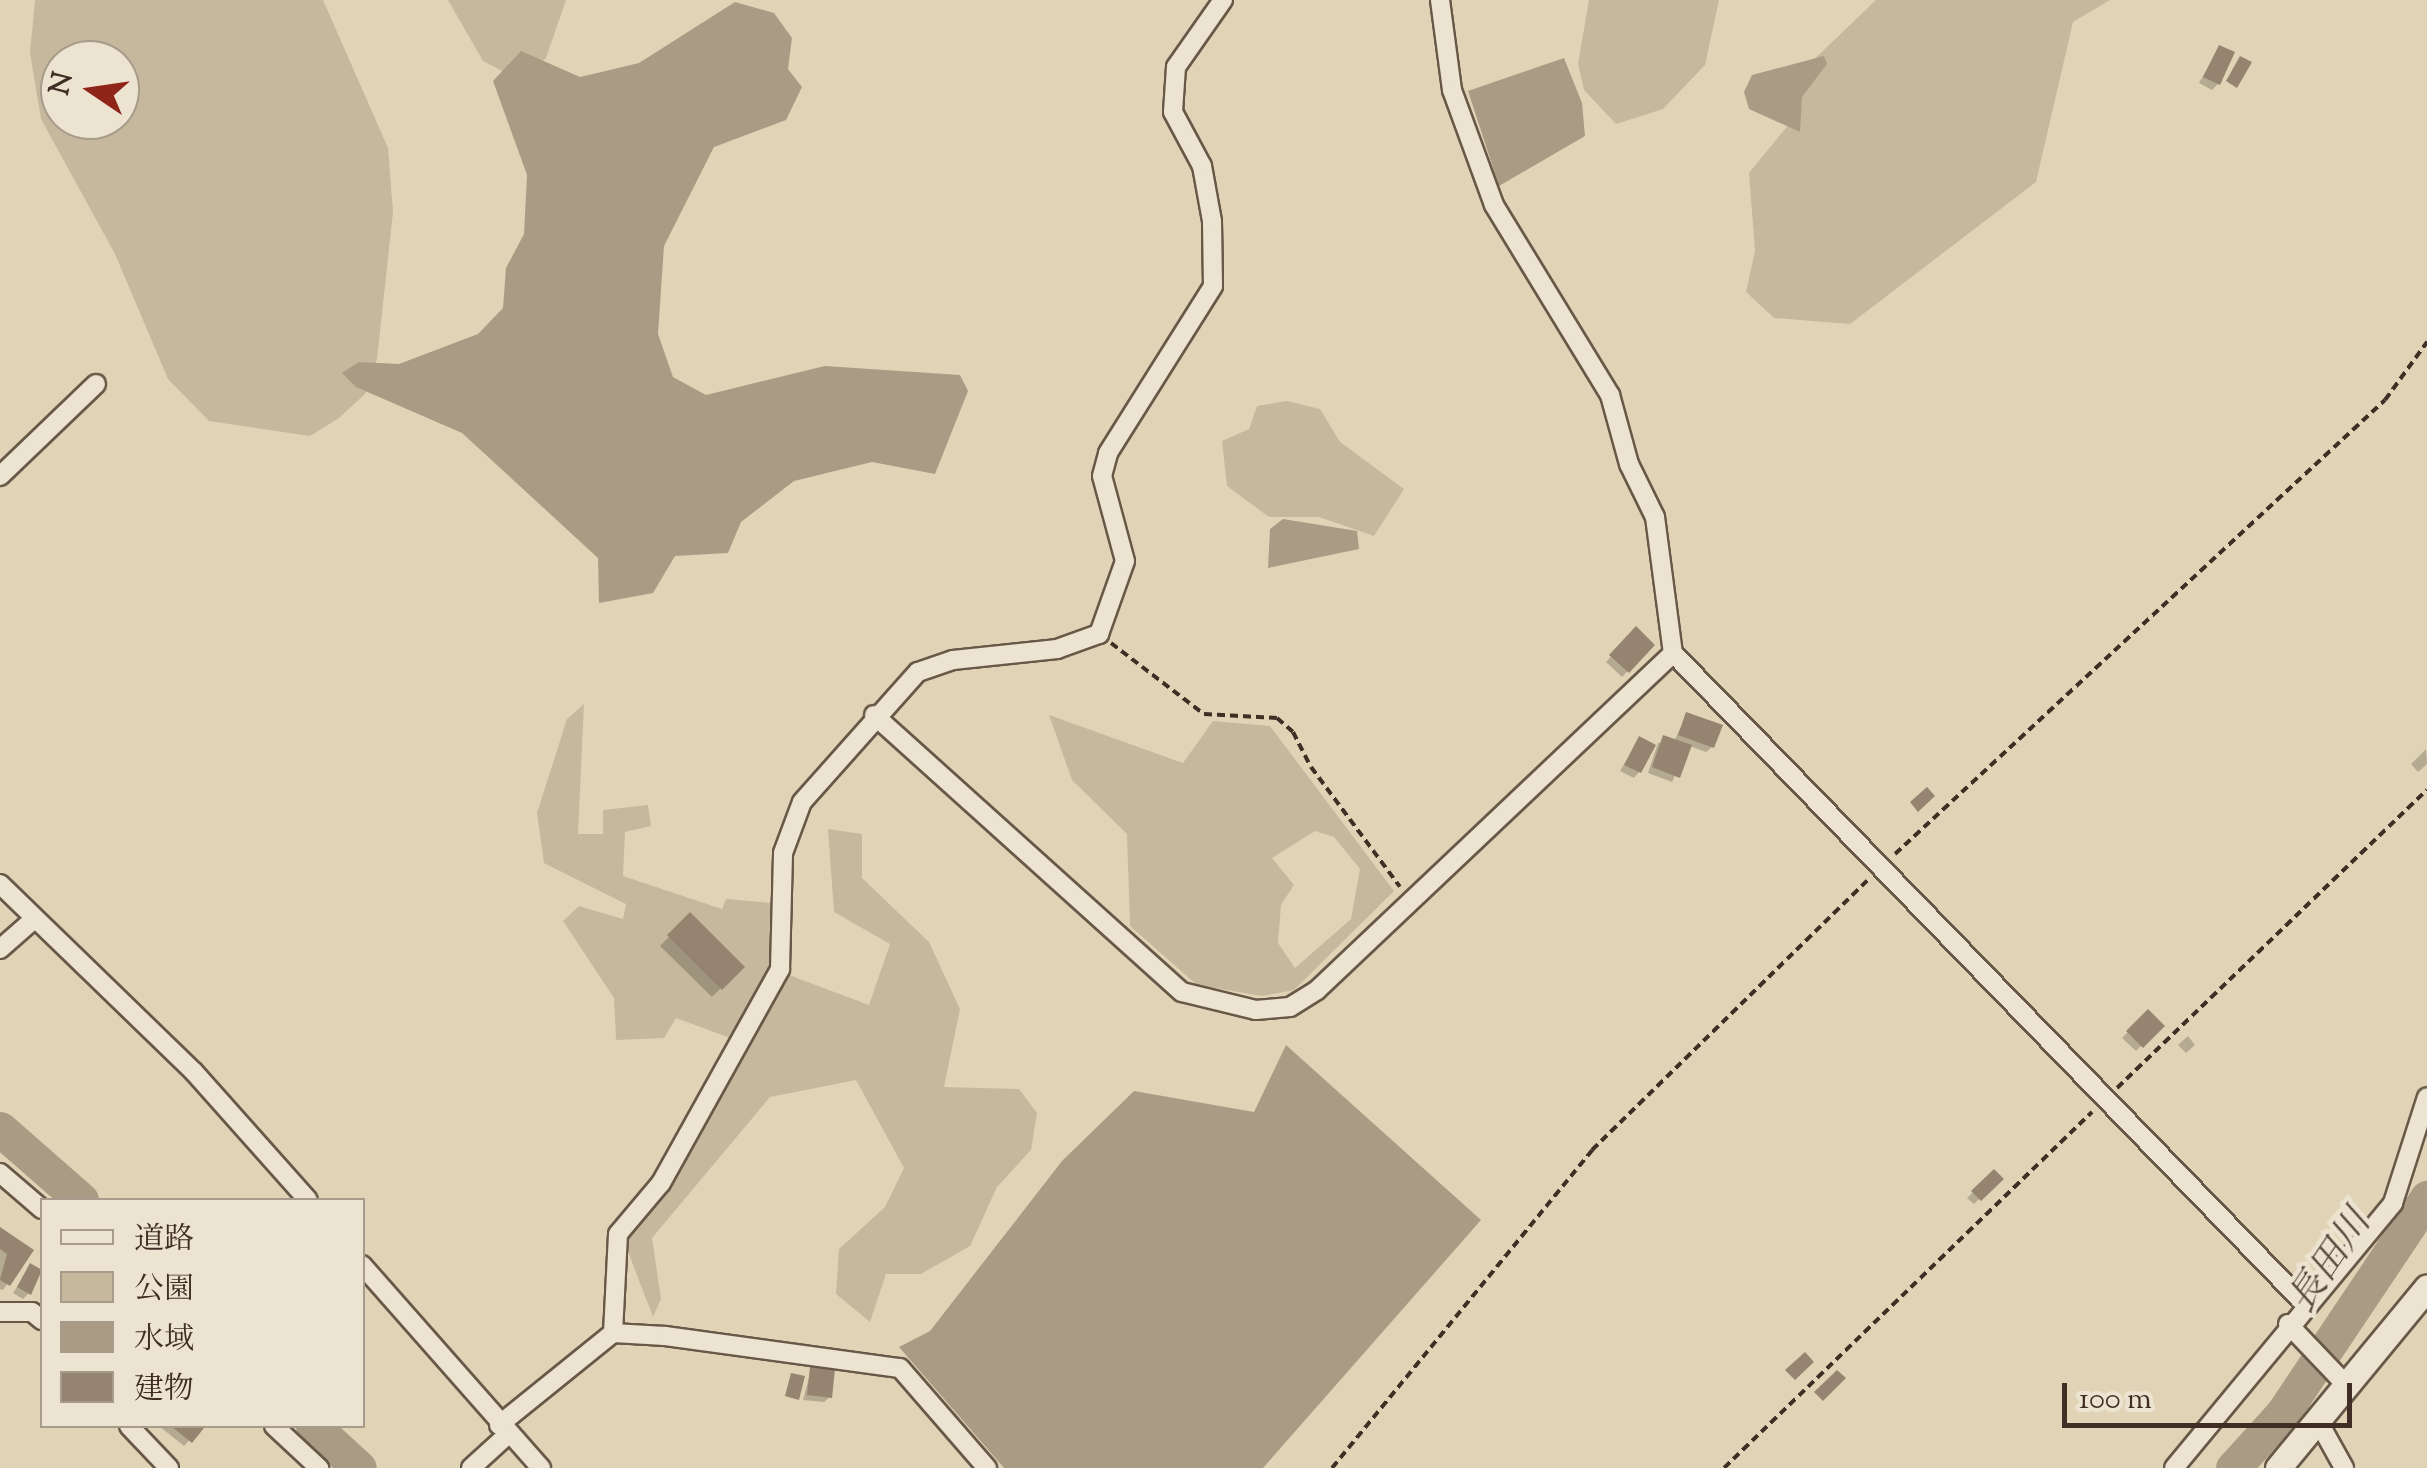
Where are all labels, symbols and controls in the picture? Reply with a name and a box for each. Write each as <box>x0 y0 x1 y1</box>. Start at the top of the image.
north arrow <box>40 40 140 140</box>
text: N <box>41 68 85 99</box>
legend <box>40 1198 365 1428</box>
water label: 長田川 <box>2281 1203 2383 1323</box>
text: 道路 <box>134 1219 194 1262</box>
text: 公園 <box>134 1269 194 1312</box>
text: 水域 <box>134 1319 194 1362</box>
scale bar <box>2067 1363 2357 1425</box>
text: 建物 <box>134 1369 194 1412</box>
text: 100 m <box>2079 1379 2152 1422</box>

